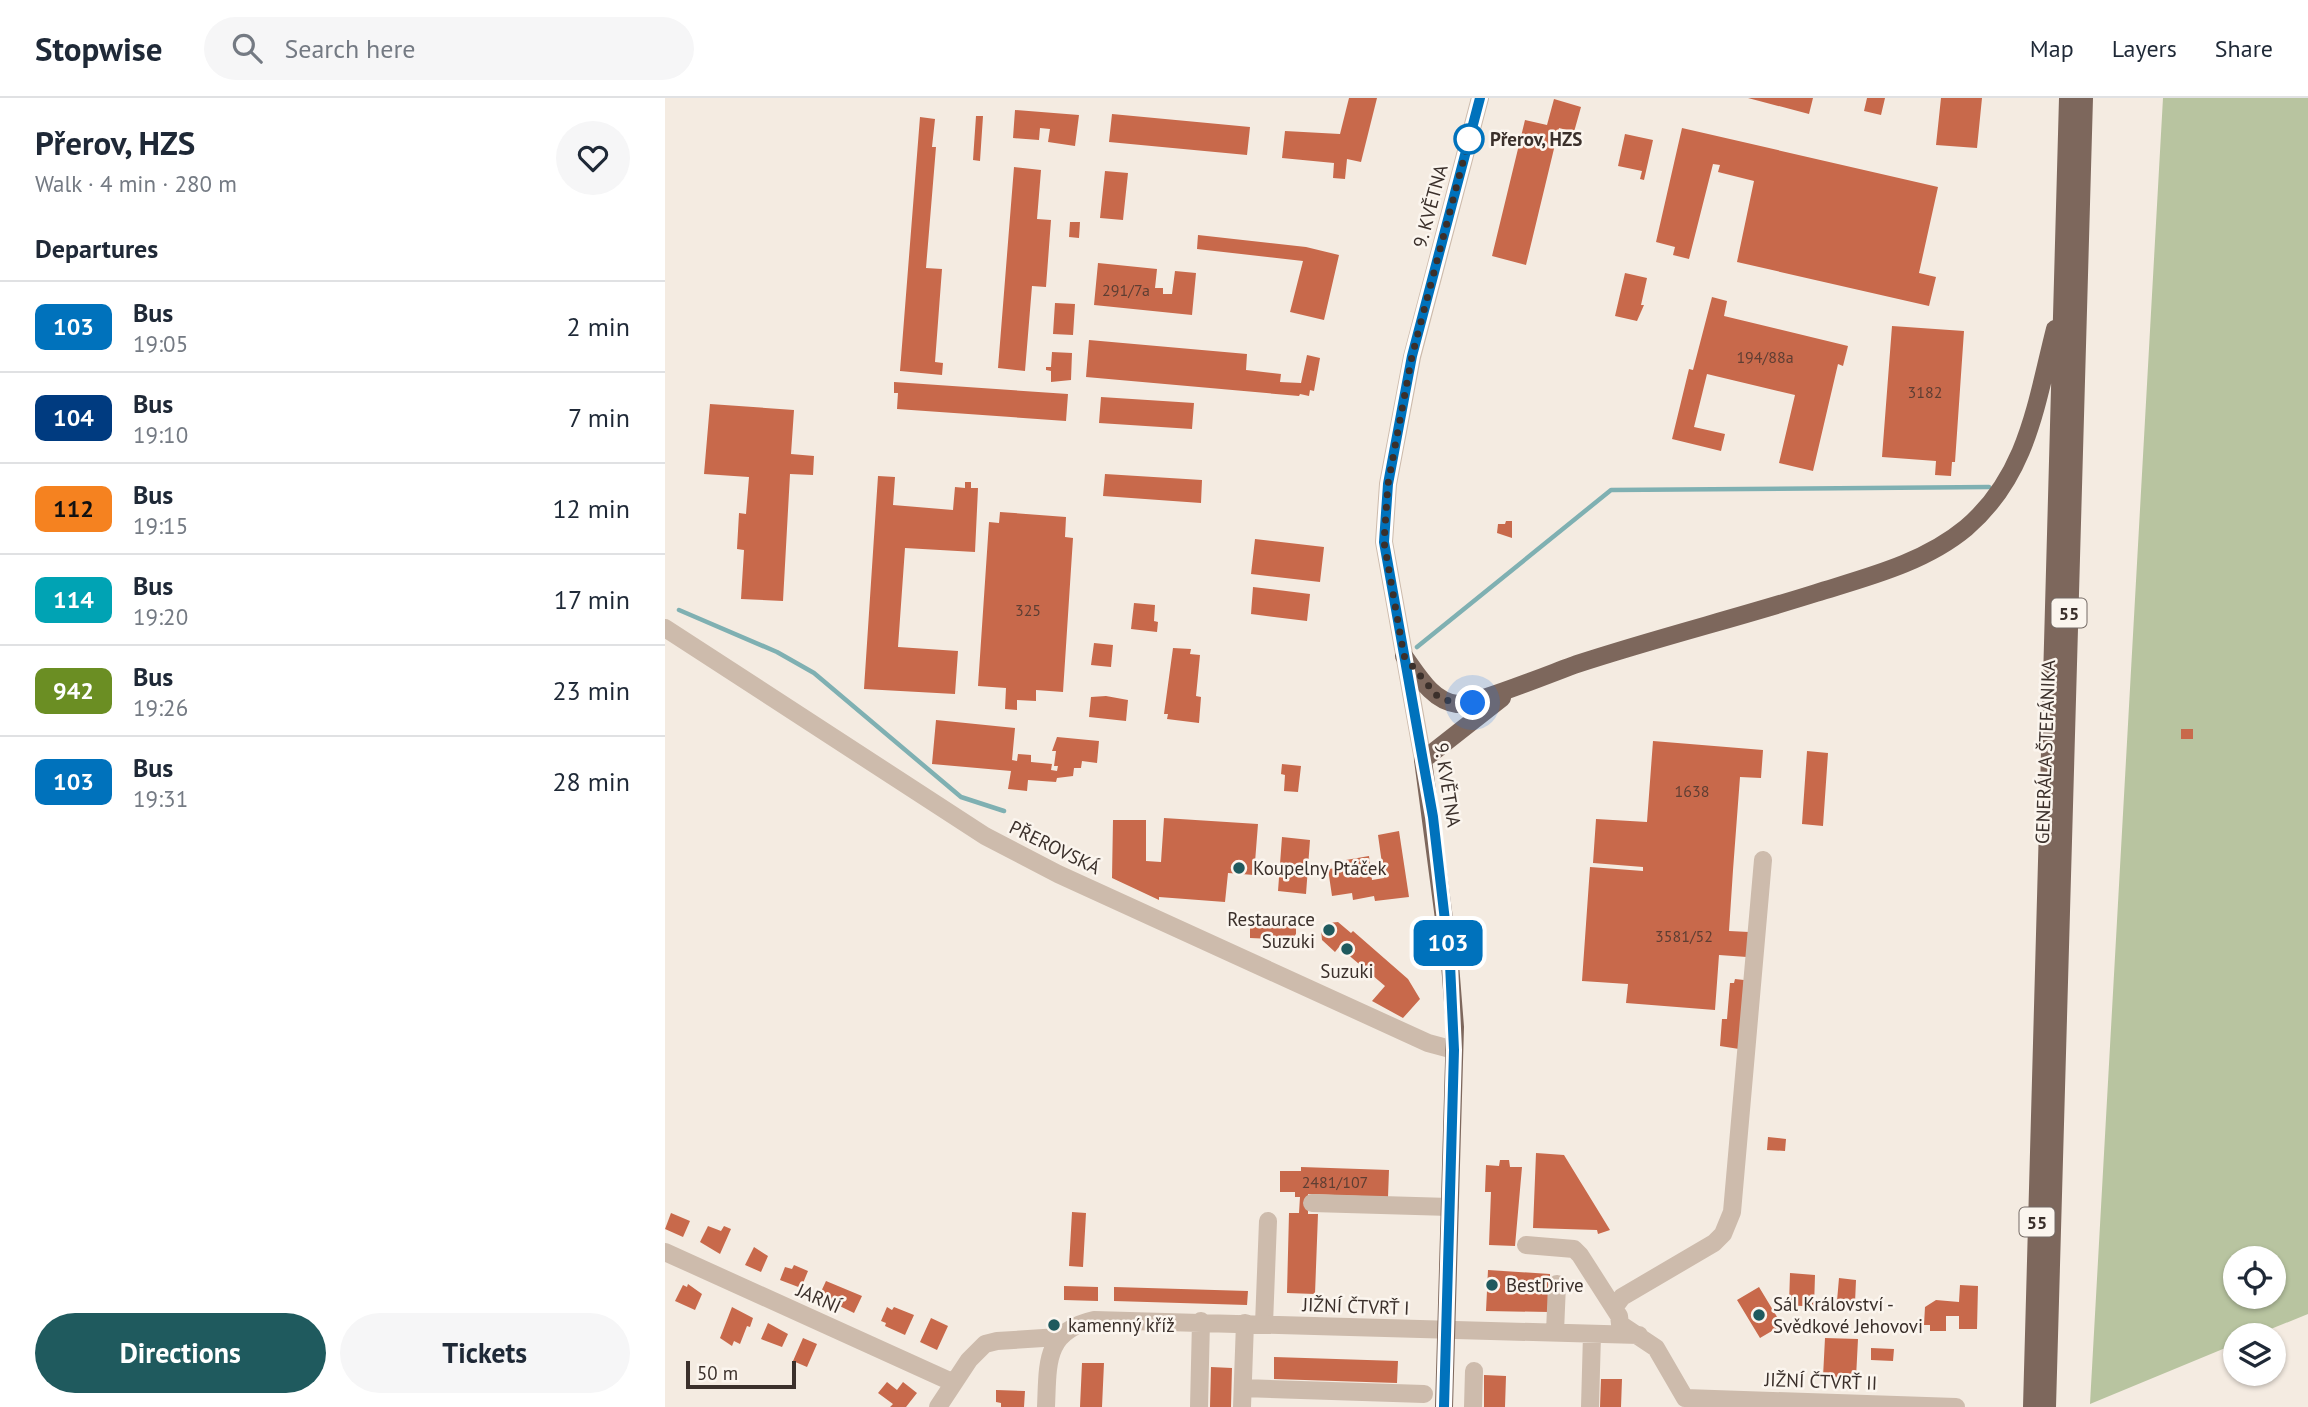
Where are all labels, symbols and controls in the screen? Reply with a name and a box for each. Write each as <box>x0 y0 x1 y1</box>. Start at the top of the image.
search box <box>204 17 694 80</box>
text: Stopwise <box>35 27 162 70</box>
icon: search <box>228 29 266 67</box>
text: Search here <box>284 32 416 65</box>
text: Map <box>2030 33 2074 64</box>
text: Layers <box>2112 33 2177 64</box>
text: Share <box>2215 33 2273 64</box>
text: Přerov, HZS <box>35 121 195 164</box>
button: heart <box>556 121 630 195</box>
marker: Přerov, HZS <box>1454 124 1484 154</box>
place label: Přerov, HZS <box>1490 127 1582 151</box>
street label: 9. KVĚTNA <box>1407 162 1453 250</box>
text: Walk · 4 min · 280 m <box>35 169 237 198</box>
text: Departures <box>35 232 158 265</box>
house number: 291/7a <box>1102 280 1150 300</box>
text: Bus <box>133 296 173 329</box>
text: 2 min <box>567 310 630 343</box>
text: 103 <box>53 311 94 342</box>
text: 19:05 <box>133 329 188 358</box>
house number: 194/88a <box>1736 347 1794 367</box>
house number: 3182 <box>1908 382 1942 402</box>
text: Bus <box>133 387 173 420</box>
text: 7 min <box>568 401 630 434</box>
text: 104 <box>53 402 94 433</box>
text: 19:10 <box>133 420 188 449</box>
text: Bus <box>133 478 173 511</box>
text: 12 min <box>552 492 630 525</box>
text: 112 <box>53 493 94 524</box>
text: 19:15 <box>133 511 188 540</box>
text: Bus <box>133 569 173 602</box>
text: 17 min <box>554 583 630 616</box>
text: 114 <box>53 584 94 615</box>
road number: 55 <box>2051 598 2087 628</box>
house number: 325 <box>1015 600 1041 620</box>
text: 19:20 <box>133 602 188 631</box>
text: Bus <box>133 660 173 693</box>
street label: GENERÁLA ŠTEFÁNIKA <box>2030 660 2060 844</box>
text: 23 min <box>552 674 630 707</box>
text: 942 <box>53 675 94 706</box>
your location <box>1455 685 1490 720</box>
text: 19:26 <box>133 693 188 722</box>
street label: 9. KVĚTNA <box>1429 741 1467 829</box>
text: Bus <box>133 751 173 784</box>
text: 28 min <box>552 765 630 798</box>
text: 103 <box>53 766 94 797</box>
house number: 1638 <box>1675 781 1709 801</box>
text: 19:31 <box>133 784 188 813</box>
street label: PŘEROVSKÁ <box>1006 815 1104 879</box>
place label: Koupelny Ptáček <box>1253 856 1387 880</box>
marker: Koupelny Ptáček <box>1231 860 1247 876</box>
place label: Restaurace Suzuki <box>1227 907 1315 953</box>
line badge: 103 <box>1408 920 1488 966</box>
marker: Restaurace Suzuki <box>1321 922 1337 938</box>
house number: 3581/52 <box>1655 926 1713 946</box>
text: 103 <box>1428 927 1468 958</box>
marker: Suzuki <box>1339 941 1355 957</box>
place label: Suzuki <box>1320 959 1374 983</box>
house number: 2481/107 <box>1302 1172 1368 1192</box>
road number: 55 <box>2019 1208 2055 1237</box>
map controls <box>2223 1246 2286 1386</box>
button: locate <box>2223 1246 2286 1309</box>
place label: BestDrive <box>1506 1273 1584 1297</box>
street label: JARNÍ <box>792 1277 845 1319</box>
marker: BestDrive <box>1484 1277 1500 1293</box>
street label: JIŽNÍ ČTVRŤ I <box>1301 1292 1410 1320</box>
place label: Sál Království - Svědkové Jehovovi <box>1773 1292 1923 1338</box>
marker: Sál Království - Svědkové Jehovovi <box>1751 1307 1767 1323</box>
button: Directions <box>35 1313 326 1393</box>
button: Tickets <box>340 1313 630 1393</box>
place label: kamenný kříž <box>1068 1313 1175 1337</box>
marker: kamenný kříž <box>1046 1317 1062 1333</box>
button: layers <box>2223 1323 2286 1386</box>
scale bar <box>686 1358 796 1390</box>
text: 50 m <box>697 1361 738 1385</box>
street label: JIŽNÍ ČTVRŤ II <box>1763 1367 1878 1395</box>

